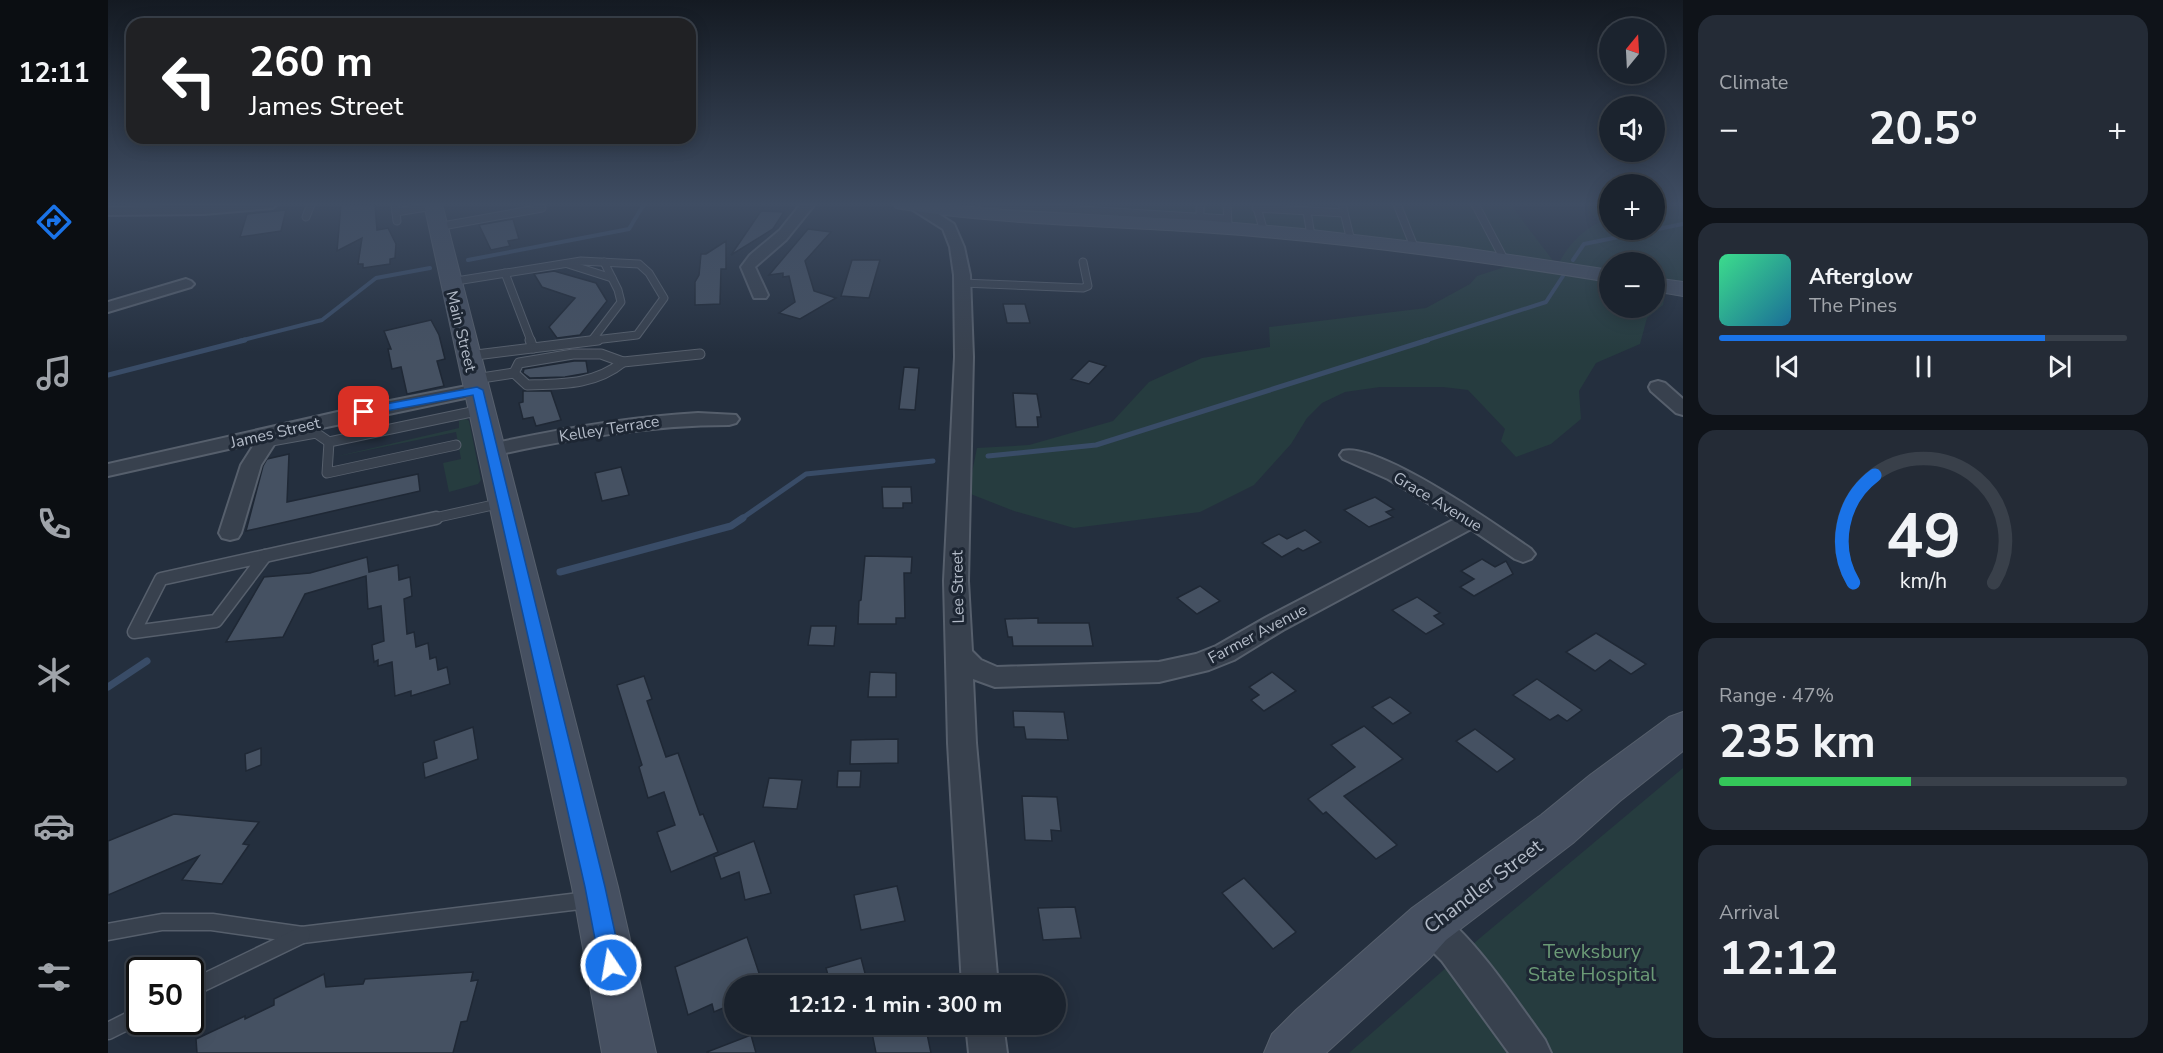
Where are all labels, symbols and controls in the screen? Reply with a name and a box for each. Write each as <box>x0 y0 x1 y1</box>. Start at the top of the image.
north arrow <box>1599 18 1665 84</box>
map controls <box>1599 18 1665 318</box>
text: 260 m <box>249 34 373 91</box>
icon: left <box>150 42 228 120</box>
text: 12:11 <box>18 55 90 92</box>
text: Climate <box>1719 69 1788 96</box>
text: James Street <box>249 88 403 125</box>
button: sound <box>1599 96 1665 162</box>
text: 20.5° <box>1868 99 1978 160</box>
text: − <box>1719 107 1739 152</box>
text: + <box>2107 107 2127 152</box>
button: + <box>1599 174 1665 240</box>
icon: directions <box>33 201 75 243</box>
button: − <box>1599 252 1665 318</box>
text: Afterglow <box>1809 262 1913 292</box>
street label: Main Street <box>440 288 482 374</box>
text: The Pines <box>1809 292 1897 319</box>
icon: previous <box>1771 350 1804 383</box>
icon: pause <box>1907 350 1940 383</box>
icon: next <box>2043 350 2076 383</box>
icon: music <box>33 352 75 394</box>
pin <box>338 386 389 437</box>
icon: arrive <box>347 395 380 428</box>
street label: Kelley Terrace <box>558 410 661 448</box>
street label: James Street <box>227 412 323 454</box>
street label: Grace Avenue <box>1389 467 1486 537</box>
text: 49 <box>1886 495 1960 580</box>
icon: phone <box>33 503 75 545</box>
street label: Lee Street <box>946 550 970 624</box>
text: km/h <box>1899 567 1947 597</box>
street label: Farmer Avenue <box>1204 599 1311 669</box>
icon: climate <box>33 654 75 696</box>
text: Range · 47% <box>1719 682 1834 709</box>
text: 235 km <box>1719 712 1876 773</box>
icon: car <box>33 805 75 847</box>
street label: Chandler Street <box>1419 832 1549 940</box>
text: Arrival <box>1719 899 1779 926</box>
text: 12:12 <box>1719 929 1838 990</box>
position arrow <box>579 933 643 997</box>
park label: Tewksbury State Hospital <box>1528 938 1656 988</box>
icon: filters <box>33 956 75 998</box>
speed limit sign: 50 <box>126 957 204 1035</box>
text: 12:12 · 1 min · 300 m <box>788 990 1002 1020</box>

